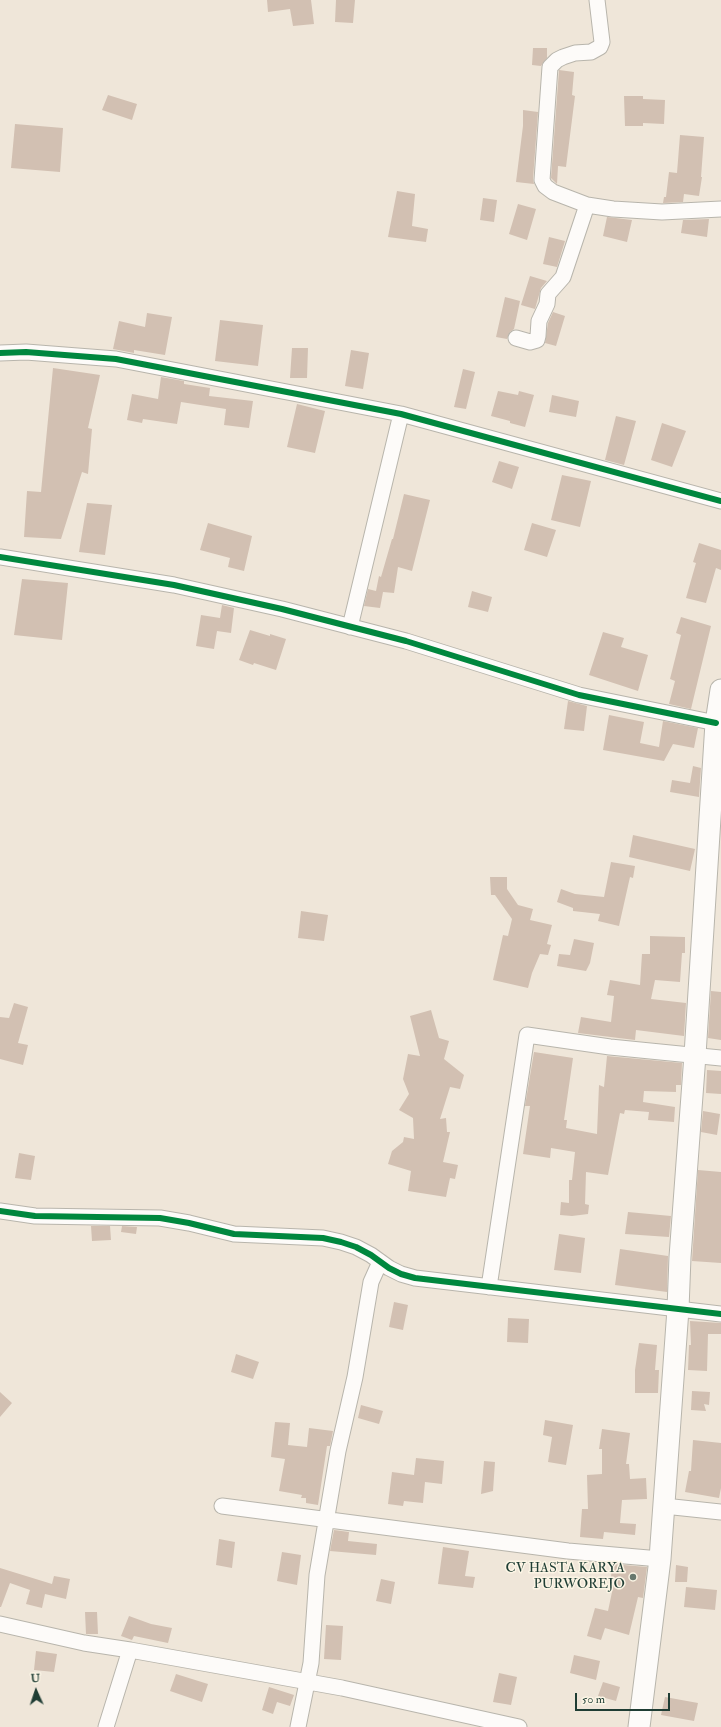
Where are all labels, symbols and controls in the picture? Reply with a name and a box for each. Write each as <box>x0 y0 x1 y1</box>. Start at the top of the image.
place label: CV HASTA KARYA PURWOREJO <box>506 1561 625 1594</box>
marker: CV HASTA KARYA PURWOREJO <box>628 1572 638 1582</box>
north arrow <box>16 1671 56 1711</box>
text: U <box>30 1672 40 1685</box>
scale bar <box>577 1685 672 1711</box>
text: 50 m <box>582 1692 605 1707</box>

